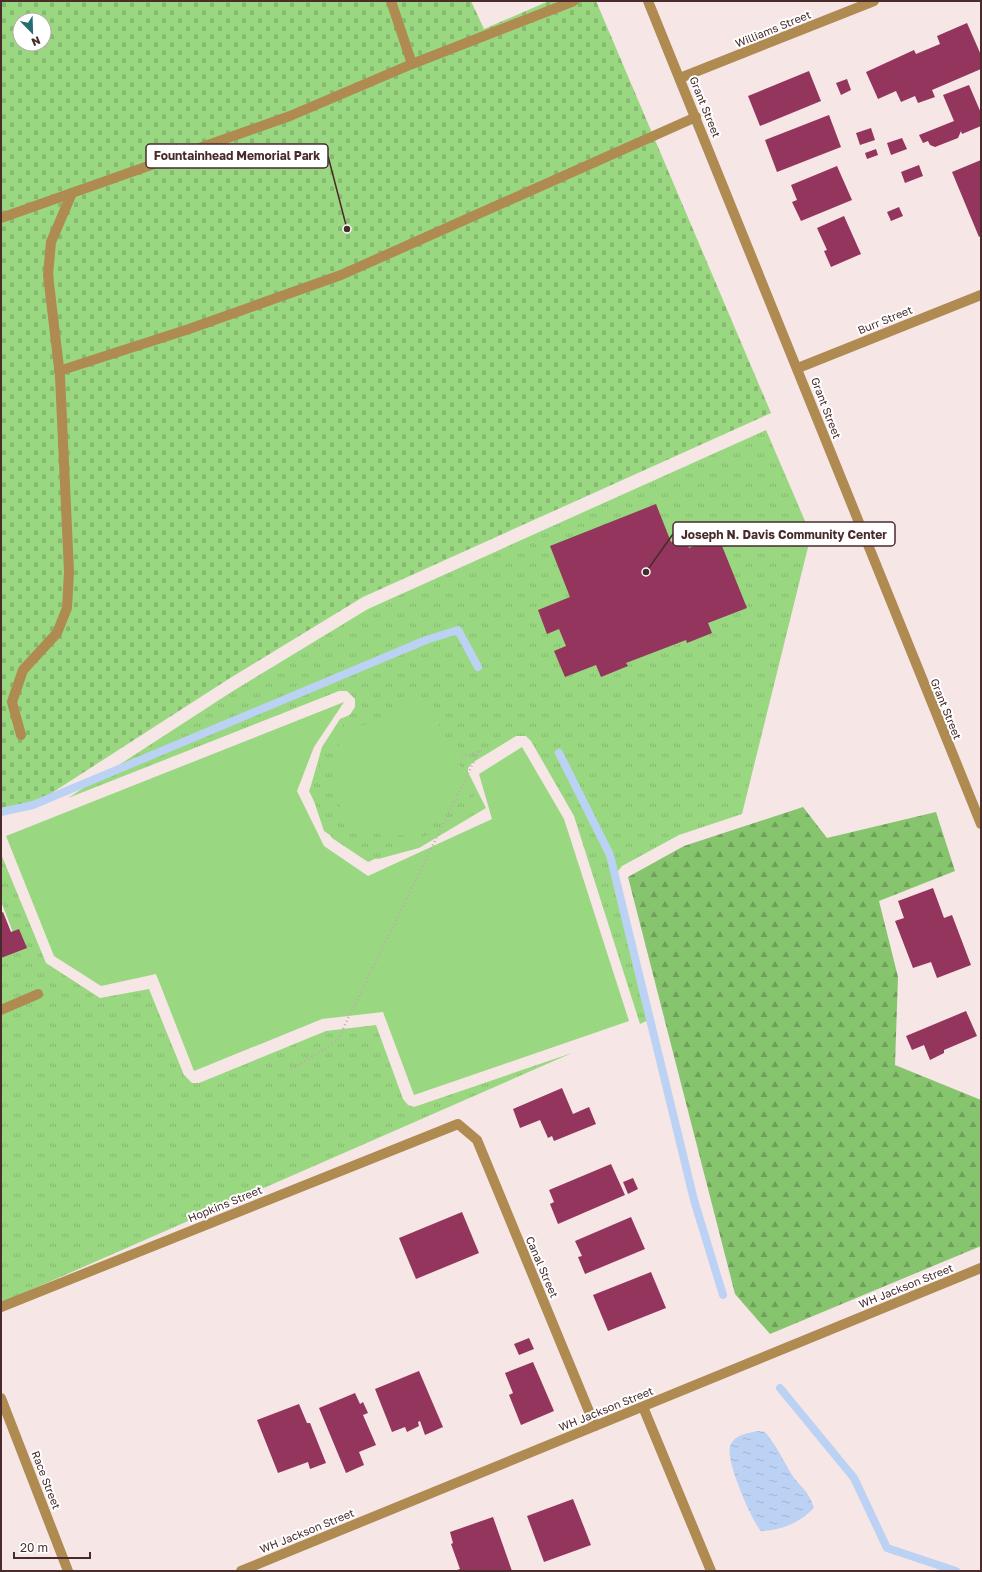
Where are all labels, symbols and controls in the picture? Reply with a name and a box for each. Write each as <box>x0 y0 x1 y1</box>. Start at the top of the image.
street label: Williams Street <box>733 7 813 50</box>
north arrow <box>12 12 52 52</box>
text: N <box>30 34 42 49</box>
street label: Grant Street <box>687 74 724 139</box>
callout: Fountainhead Memorial Park <box>146 144 328 168</box>
text: Fountainhead Memorial Park <box>154 148 320 163</box>
street label: Burr Street <box>856 303 914 336</box>
street label: Grant Street <box>809 375 844 440</box>
callout: Joseph N. Davis Community Center <box>673 522 895 546</box>
text: Joseph N. Davis Community Center <box>681 527 887 542</box>
street label: Grant Street <box>928 676 965 741</box>
street label: Hopkins Street <box>186 1183 264 1224</box>
street label: Canal Street <box>524 1234 561 1299</box>
street label: WH Jackson Street <box>857 1261 955 1310</box>
street label: WH Jackson Street <box>557 1384 655 1433</box>
street label: Race Street <box>29 1449 64 1511</box>
street label: WH Jackson Street <box>258 1506 356 1555</box>
scale bar <box>14 1534 90 1560</box>
text: 20 m <box>20 1540 48 1555</box>

